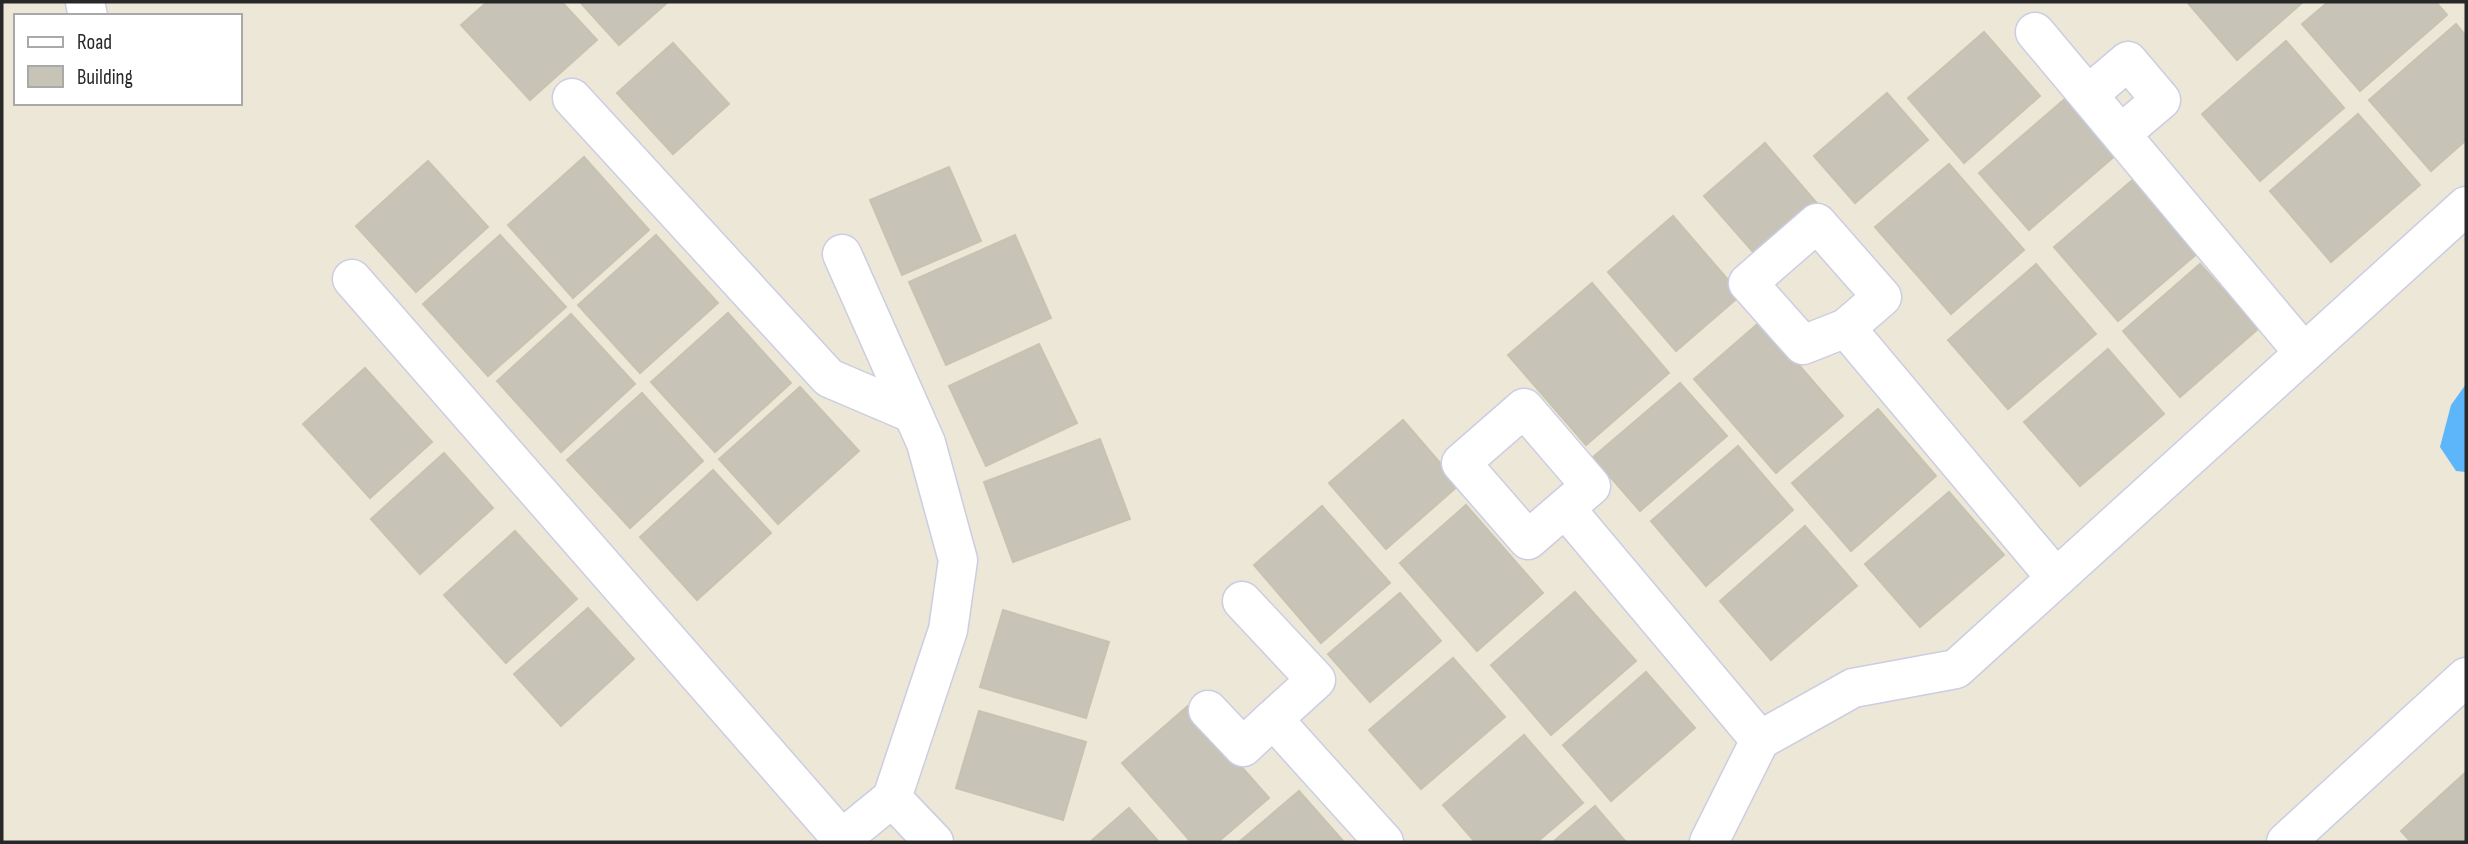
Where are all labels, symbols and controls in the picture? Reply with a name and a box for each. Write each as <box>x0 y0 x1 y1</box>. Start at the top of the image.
legend <box>14 14 242 105</box>
text: Road <box>77 30 112 55</box>
text: Building <box>77 65 133 90</box>

